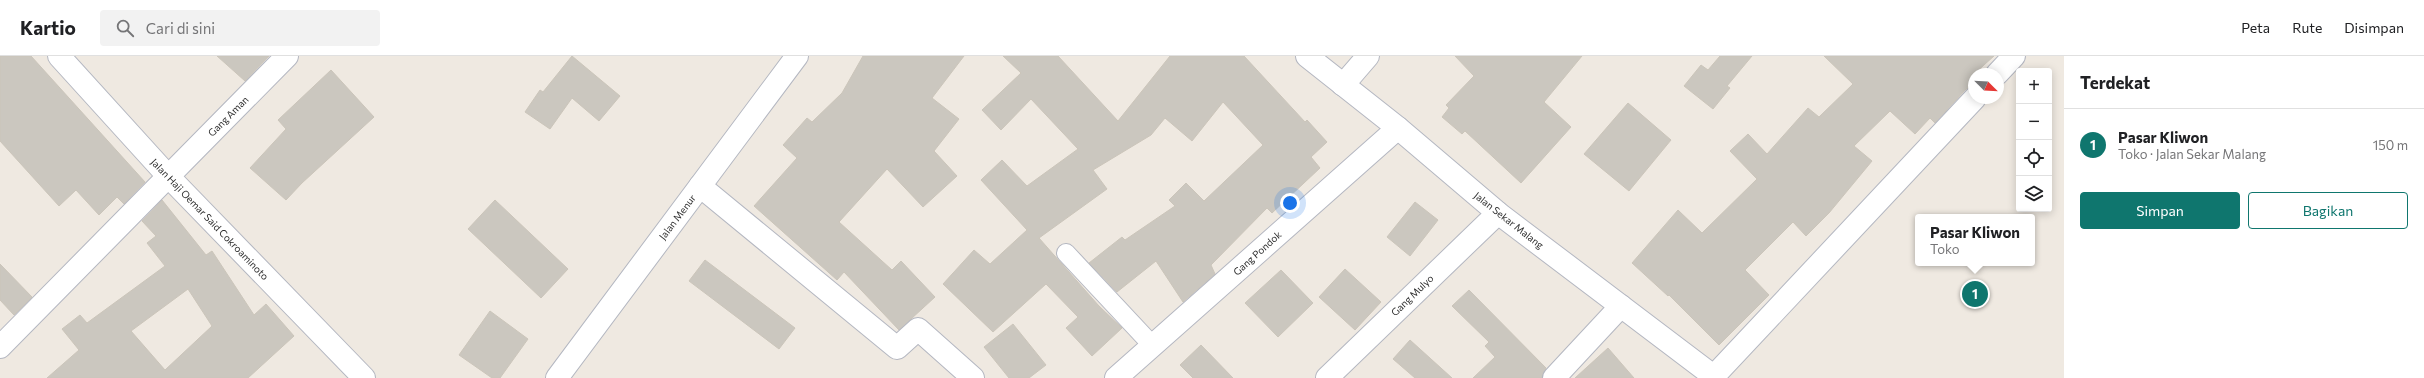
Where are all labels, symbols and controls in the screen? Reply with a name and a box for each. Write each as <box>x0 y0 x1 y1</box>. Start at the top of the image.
search box <box>100 10 380 46</box>
text: Kartio <box>20 16 76 39</box>
icon: search <box>114 17 136 39</box>
text: Cari di sini <box>146 19 215 37</box>
text: Peta <box>2241 19 2270 36</box>
text: Rute <box>2292 19 2322 36</box>
text: Disimpan <box>2344 19 2404 36</box>
north arrow <box>1968 68 2004 104</box>
map controls <box>2016 68 2052 212</box>
button: + <box>2016 68 2052 104</box>
text: Terdekat <box>2080 72 2150 93</box>
street label: Gang Aman <box>205 93 251 139</box>
button: − <box>2016 104 2052 140</box>
text: Pasar Kliwon <box>2118 128 2208 146</box>
text: 1 <box>2090 137 2096 153</box>
text: 150 m <box>2373 137 2408 153</box>
button: locate <box>2016 140 2052 176</box>
text: Toko · Jalan Sekar Malang <box>2118 146 2266 162</box>
street label: Jalan Haji Oemar Said Cokroaminoto <box>149 156 271 282</box>
button: layers <box>2016 176 2052 212</box>
street label: Jalan Sekar Malang <box>1472 189 1547 251</box>
street label: Jalan Menur <box>656 192 698 242</box>
button: Simpan <box>2080 192 2240 229</box>
button: Bagikan <box>2248 192 2408 229</box>
your location <box>1280 193 1300 213</box>
popup <box>1915 214 2035 266</box>
text: Pasar Kliwon <box>1930 223 2020 241</box>
street label: Gang Pondok <box>1230 228 1284 278</box>
text: Toko <box>1930 241 1960 257</box>
street label: Gang Mulyo <box>1388 272 1436 318</box>
pin: 1 <box>1962 279 1988 309</box>

